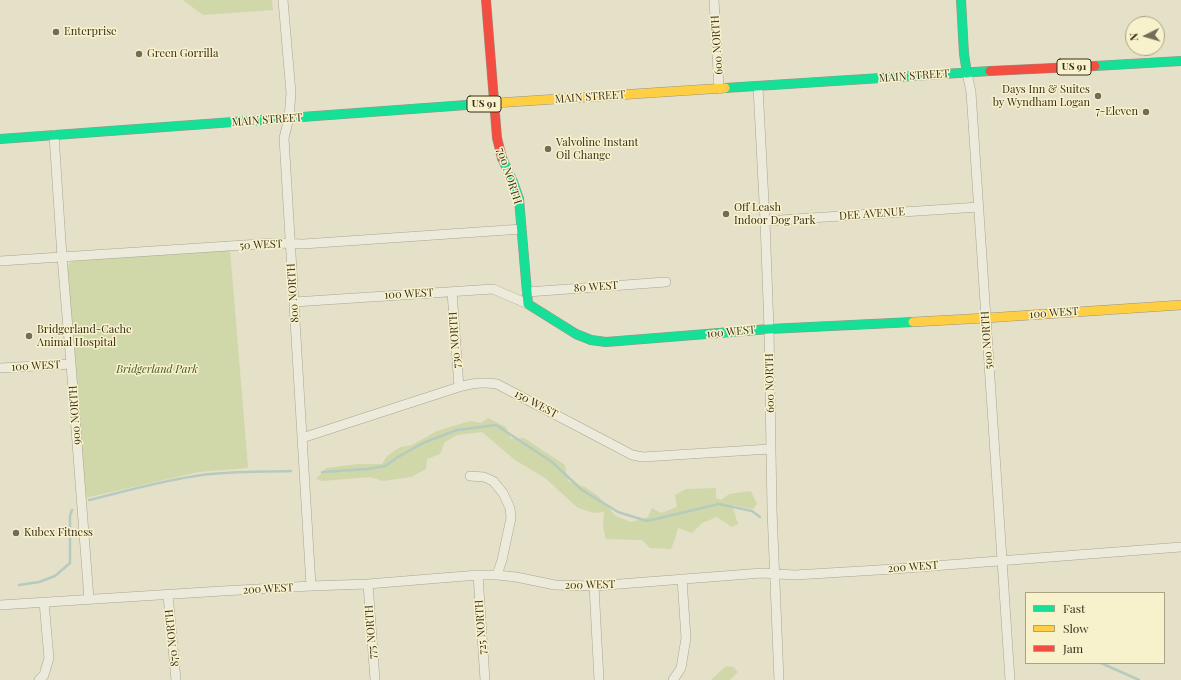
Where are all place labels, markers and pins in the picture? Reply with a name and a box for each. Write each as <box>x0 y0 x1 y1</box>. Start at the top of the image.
place label: Enterprise <box>64 25 117 39</box>
marker: Enterprise <box>51 27 61 37</box>
place label: Green Gorrilla <box>147 47 218 61</box>
marker: Green Gorrilla <box>134 49 144 59</box>
place label: Days Inn & Suites by Wyndham Logan <box>993 83 1090 109</box>
marker: Days Inn & Suites by Wyndham Logan <box>1093 91 1103 101</box>
place label: 7-Eleven <box>1096 105 1138 119</box>
marker: 7-Eleven <box>1141 107 1151 117</box>
place label: Valvoline Instant Oil Change <box>556 136 638 162</box>
marker: Valvoline Instant Oil Change <box>543 144 553 154</box>
place label: Off Leash Indoor Dog Park <box>734 201 815 227</box>
marker: Off Leash Indoor Dog Park <box>721 209 731 219</box>
place label: Bridgerland-Cache Animal Hospital <box>37 323 132 349</box>
marker: Bridgerland-Cache Animal Hospital <box>24 331 34 341</box>
place label: Kubex Fitness <box>24 526 93 540</box>
marker: Kubex Fitness <box>11 528 21 538</box>

